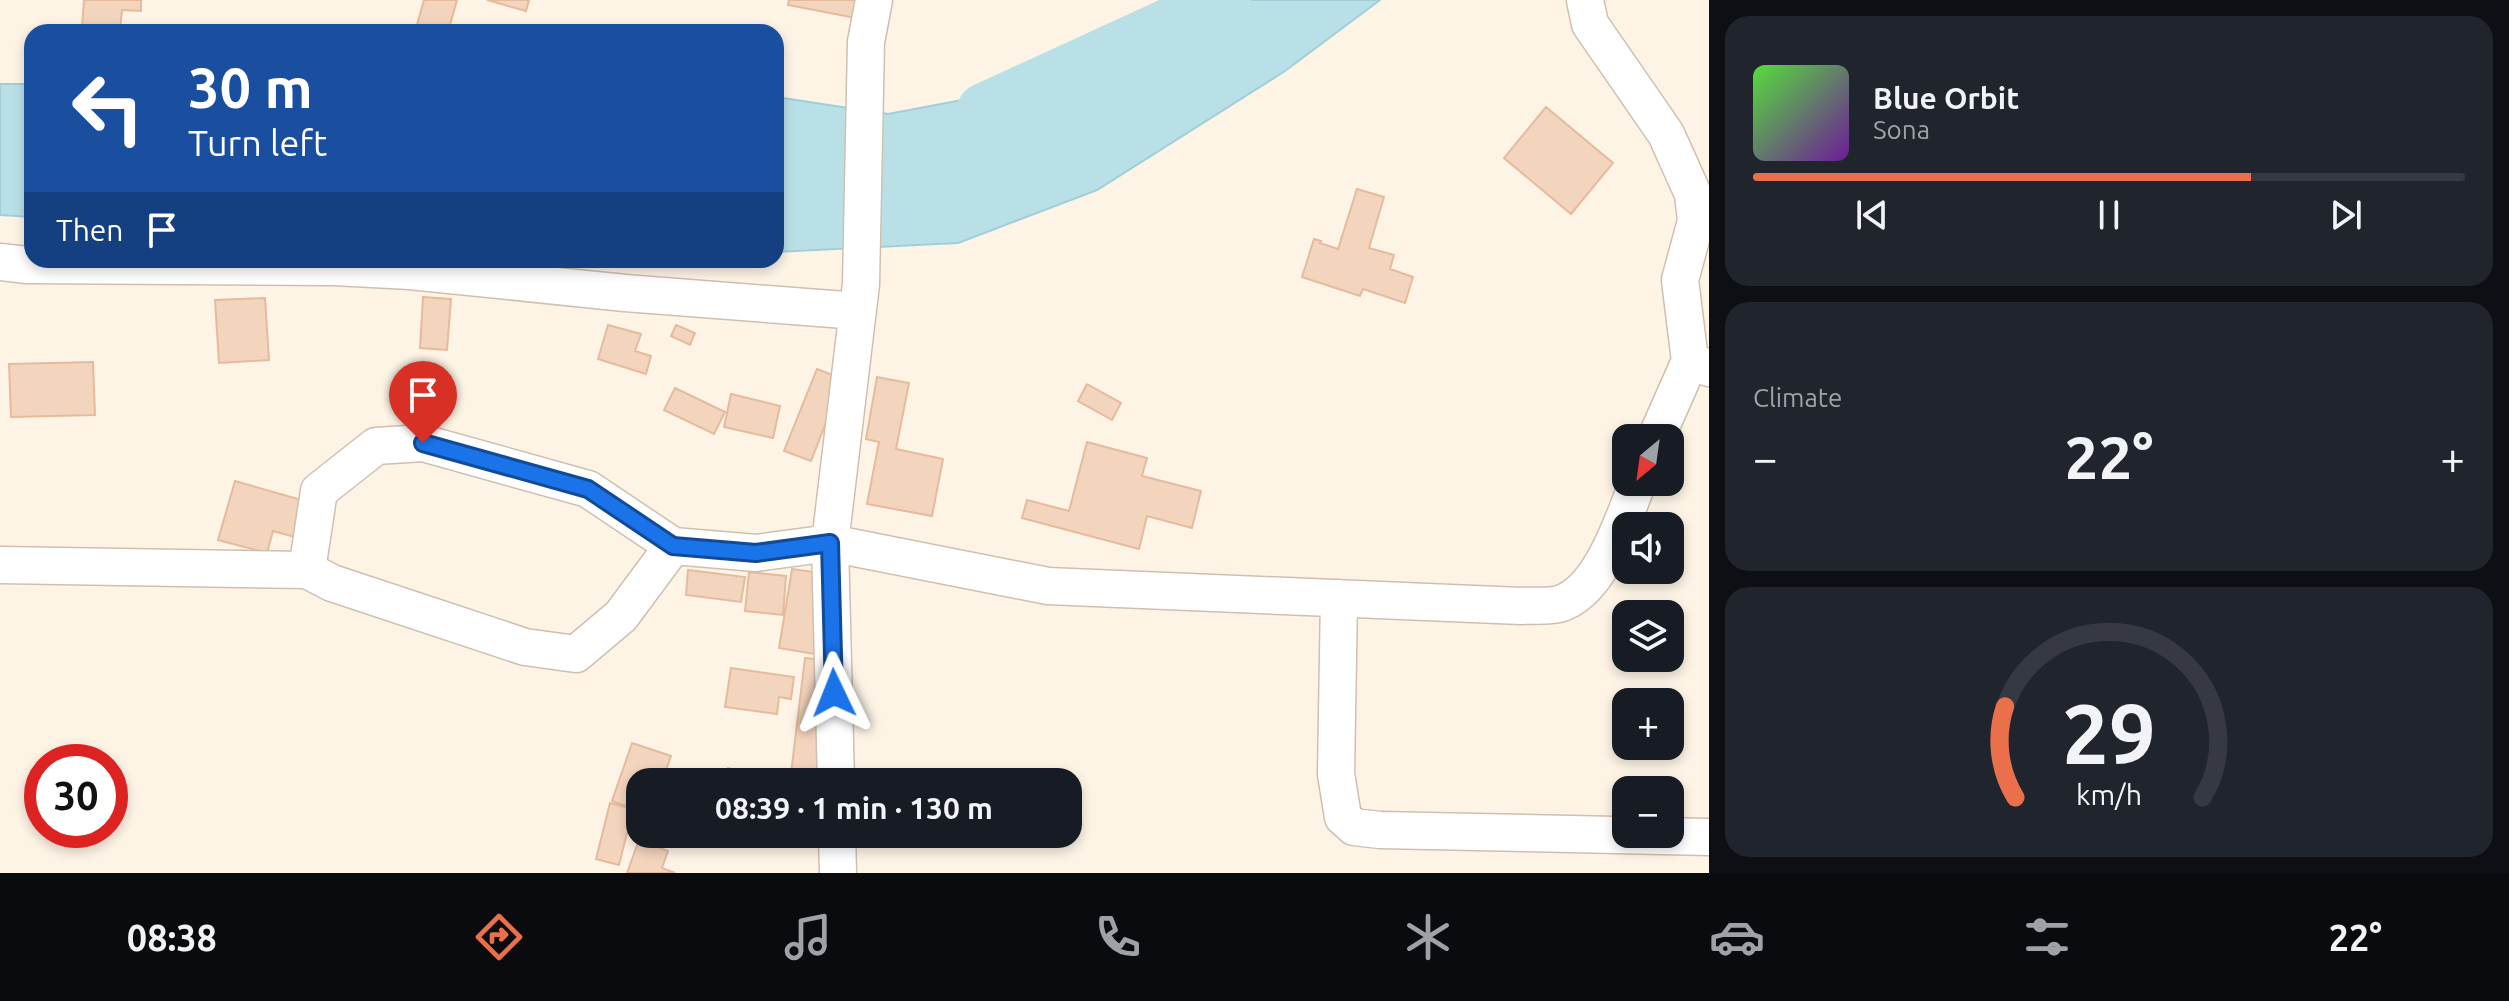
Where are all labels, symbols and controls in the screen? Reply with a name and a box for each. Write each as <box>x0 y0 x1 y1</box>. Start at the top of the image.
icon: left <box>56 56 160 160</box>
text: 30 m <box>188 56 313 119</box>
text: Blue Orbit <box>1873 81 2019 115</box>
text: Sona <box>1873 115 1930 144</box>
text: Turn left <box>188 122 327 163</box>
icon: previous <box>1850 193 1894 237</box>
icon: pause <box>2087 193 2131 237</box>
icon: next <box>2324 193 2368 237</box>
icon: arrive <box>140 208 184 252</box>
text: Then <box>56 213 124 247</box>
pin <box>389 361 457 443</box>
icon: arrive <box>401 373 445 417</box>
text: Climate <box>1753 383 1842 412</box>
text: 22° <box>2065 423 2153 490</box>
north arrow <box>1612 424 1684 496</box>
map controls <box>1612 424 1684 848</box>
text: − <box>1753 433 1778 482</box>
text: + <box>2440 433 2465 482</box>
button: sound <box>1612 512 1684 584</box>
button: layers <box>1612 600 1684 672</box>
position arrow <box>792 651 876 735</box>
text: 29 <box>2062 686 2156 780</box>
button: + <box>1612 688 1684 760</box>
speed limit sign: 30 <box>24 744 128 848</box>
button: − <box>1612 776 1684 848</box>
text: km/h <box>2076 778 2142 810</box>
text: 08:39 · 1 min · 130 m <box>715 791 993 825</box>
icon: directions <box>471 909 527 965</box>
icon: music <box>780 909 836 965</box>
icon: phone <box>1090 909 1146 965</box>
icon: climate <box>1400 909 1456 965</box>
icon: car <box>1709 909 1765 965</box>
icon: filters <box>2019 909 2075 965</box>
text: 08:38 <box>127 917 217 958</box>
text: 22° <box>2329 917 2382 958</box>

